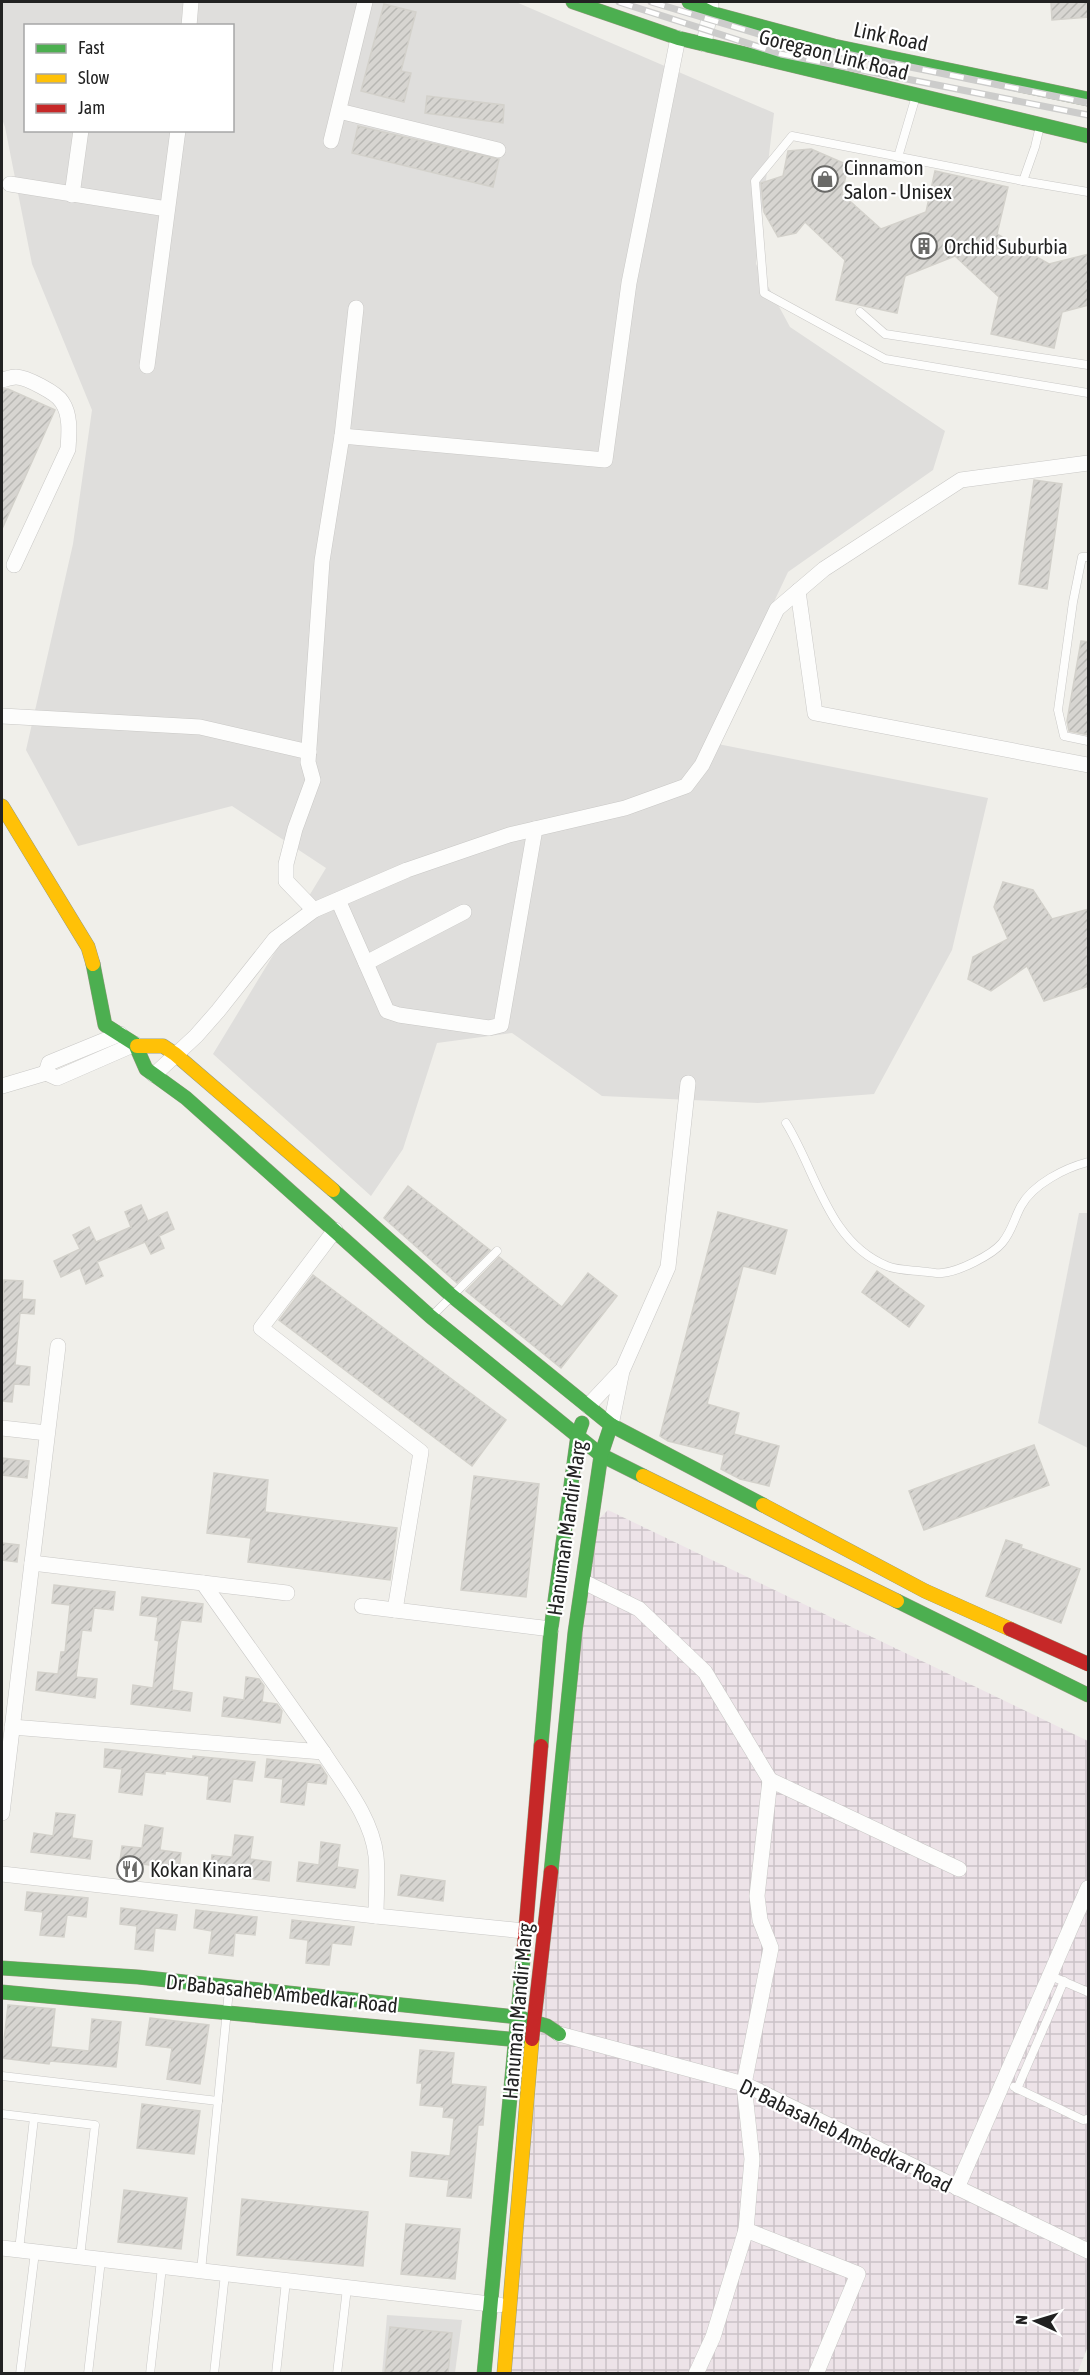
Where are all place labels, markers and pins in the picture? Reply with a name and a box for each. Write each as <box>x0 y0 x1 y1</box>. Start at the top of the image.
place label: Cinnamon Salon - Unisex <box>844 155 952 203</box>
shop icon: Cinnamon Salon - Unisex <box>810 164 840 194</box>
building icon: Orchid Suburbia <box>909 231 939 261</box>
place label: Orchid Suburbia <box>944 234 1068 258</box>
restaurant icon: Kokan Kinara <box>115 1854 145 1884</box>
place label: Kokan Kinara <box>150 1857 252 1881</box>

